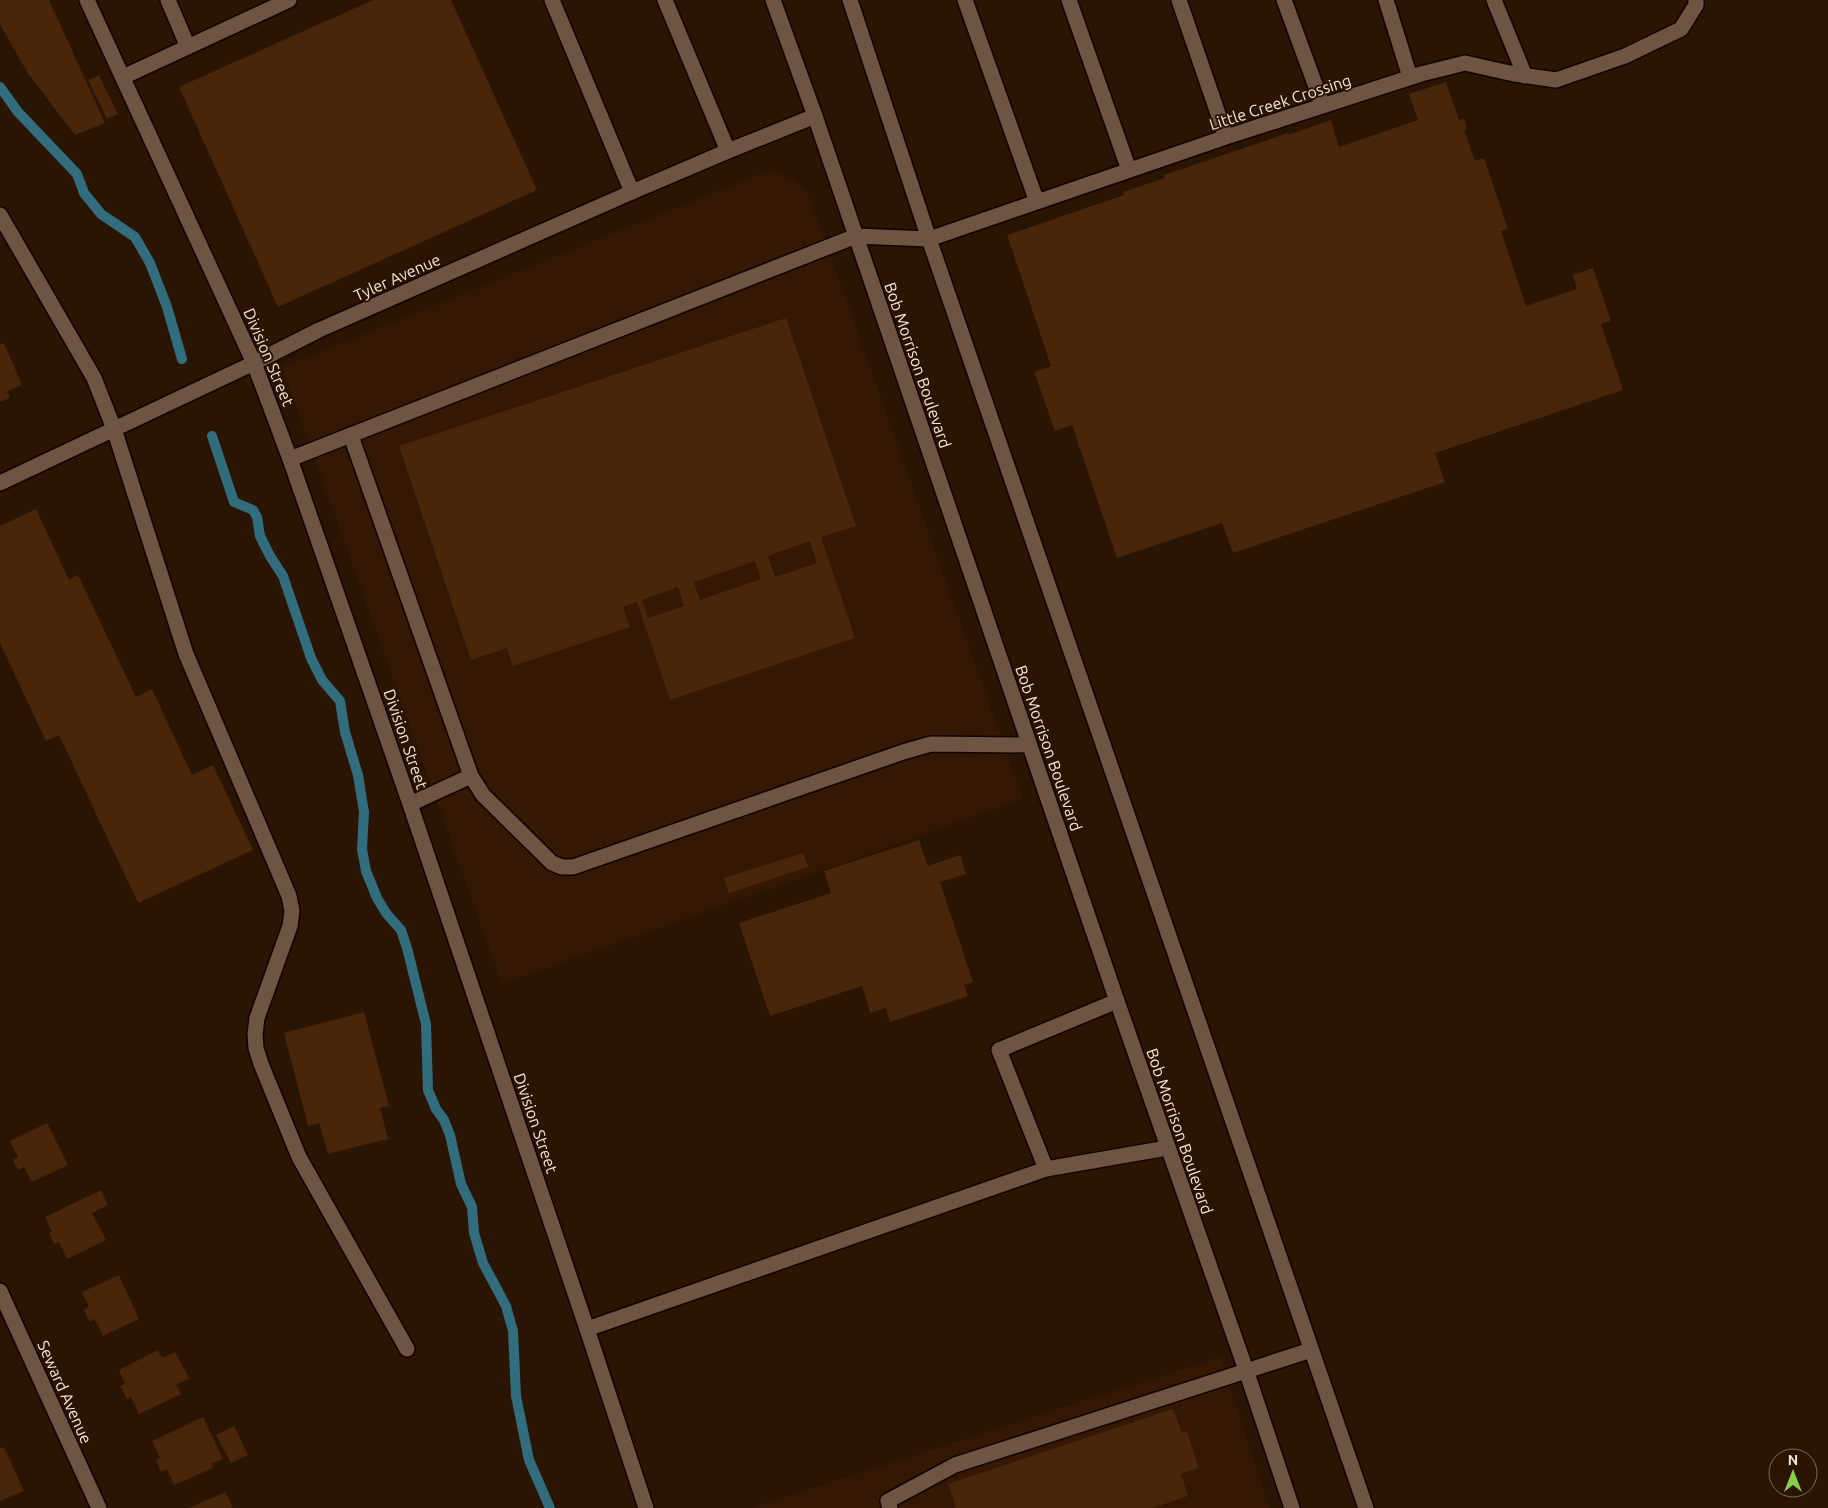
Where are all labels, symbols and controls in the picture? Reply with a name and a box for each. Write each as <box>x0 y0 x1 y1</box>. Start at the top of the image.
street label: Little Creek Crossing <box>1207 71 1353 133</box>
street label: Tyler Avenue <box>351 250 443 304</box>
street label: Bob Morrison Boulevard <box>881 280 955 450</box>
street label: Division Street <box>240 305 298 409</box>
street label: Bob Morrison Boulevard <box>1012 663 1086 833</box>
street label: Division Street <box>380 687 432 792</box>
street label: Bob Morrison Boulevard <box>1143 1046 1217 1216</box>
street label: Division Street <box>510 1071 562 1176</box>
street label: Seward Avenue <box>34 1338 96 1446</box>
north arrow <box>1768 1448 1818 1498</box>
text: N <box>1788 1452 1798 1468</box>

